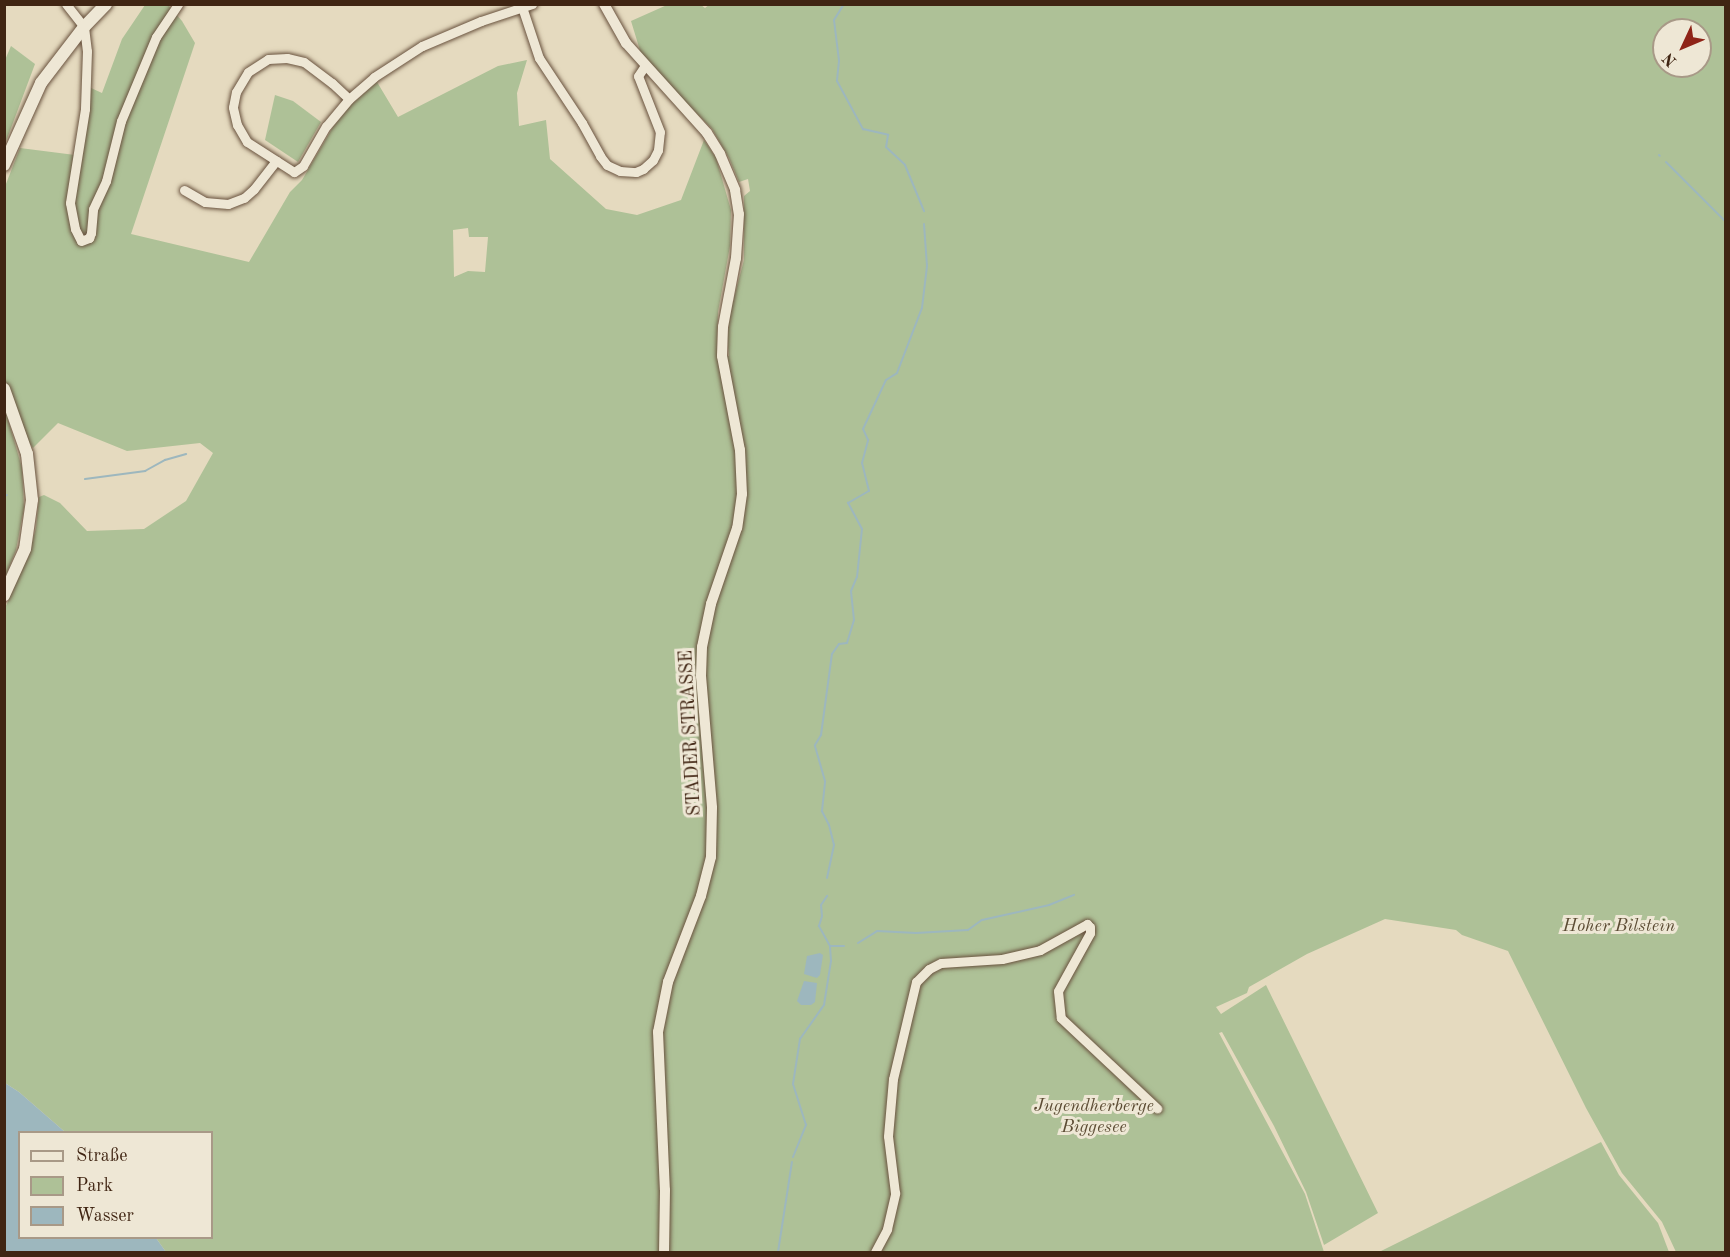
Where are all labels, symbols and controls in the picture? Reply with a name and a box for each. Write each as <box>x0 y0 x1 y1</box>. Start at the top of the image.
north arrow <box>1652 18 1712 78</box>
text: N <box>1660 49 1681 69</box>
street label: STADER STRASSE <box>676 649 706 817</box>
park label: Hoher Bilstein <box>1563 915 1675 937</box>
park label: Jugendherberge Biggesee <box>1034 1096 1154 1138</box>
legend <box>18 1131 213 1239</box>
text: Straße <box>76 1147 127 1165</box>
text: Park <box>76 1177 113 1195</box>
text: Wasser <box>76 1207 134 1225</box>

